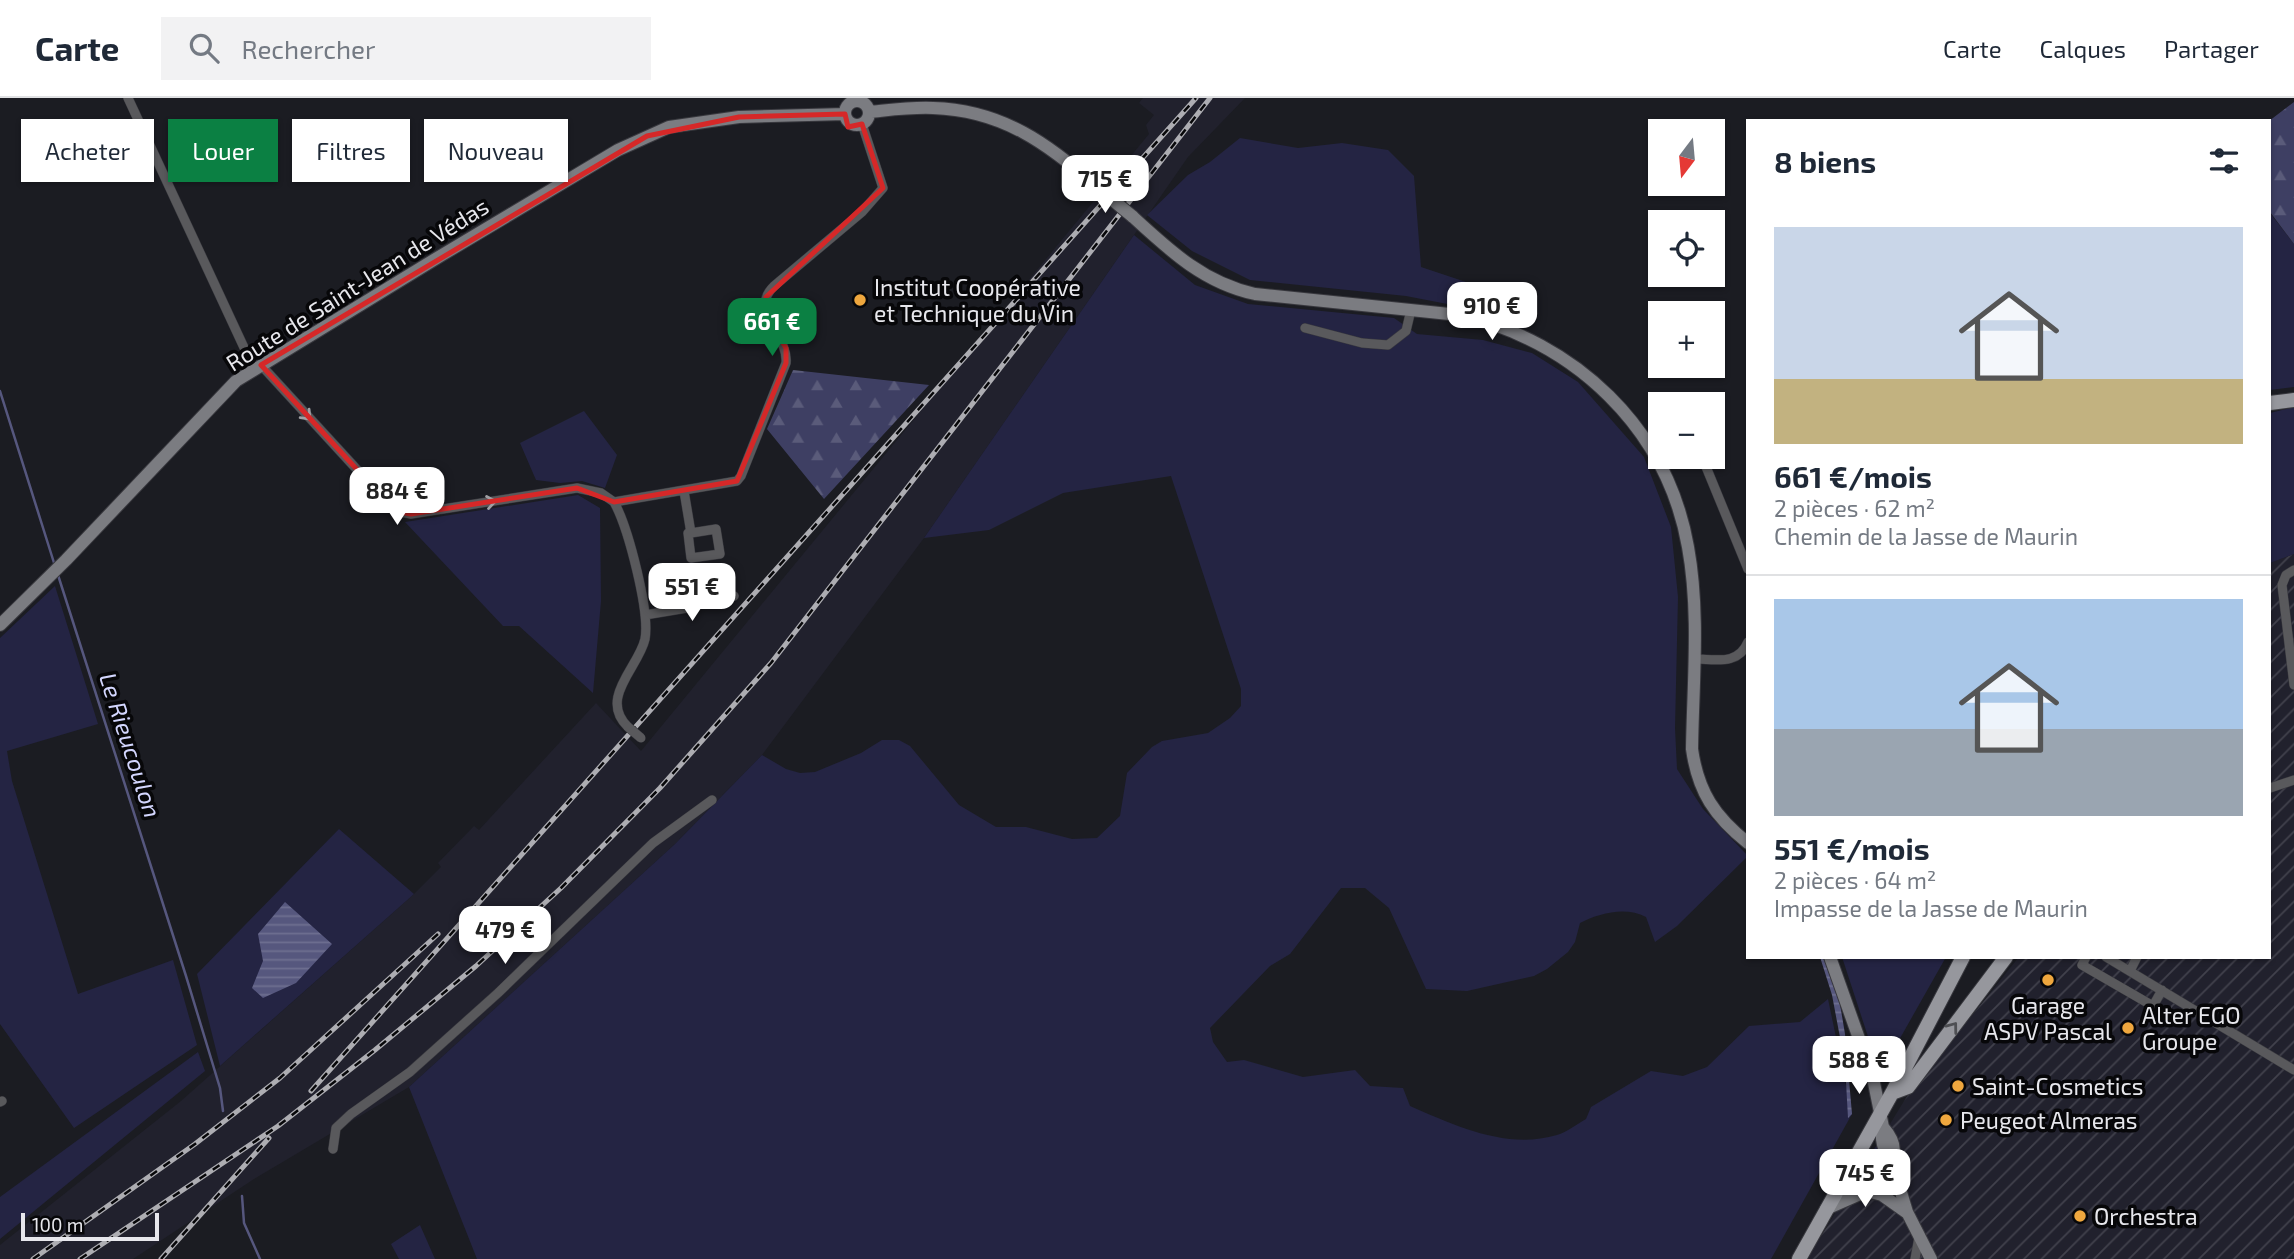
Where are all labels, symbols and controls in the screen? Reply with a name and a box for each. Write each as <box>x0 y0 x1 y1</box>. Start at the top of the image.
search box <box>161 17 651 80</box>
text: Carte <box>35 28 119 68</box>
icon: search <box>185 29 223 67</box>
text: Rechercher <box>241 33 375 64</box>
text: Carte <box>1943 34 2002 63</box>
text: Calques <box>2040 34 2126 63</box>
text: Partager <box>2164 34 2259 63</box>
chip: Acheter <box>21 119 154 182</box>
chip: Louer <box>168 119 278 182</box>
chip: Filtres <box>292 119 410 182</box>
chip: Nouveau <box>424 119 568 182</box>
north arrow <box>1648 119 1726 196</box>
map controls <box>1648 119 1725 469</box>
icon: filters <box>2205 142 2243 180</box>
text: 8 biens <box>1774 143 1876 179</box>
pin: 715 € <box>1056 156 1154 215</box>
text: 715 € <box>1078 164 1132 192</box>
street label: Route de Saint-Jean de Védas <box>221 192 493 376</box>
button: locate <box>1648 210 1725 287</box>
place label: Institut Coopérative et Technique du Vin <box>874 273 1081 327</box>
icon: home <box>1946 273 2072 399</box>
pin: 910 € <box>1443 282 1541 342</box>
text: 910 € <box>1463 291 1521 319</box>
marker: Institut Coopérative et Technique du Vin <box>852 292 868 308</box>
pin: 661 € <box>723 299 821 358</box>
button: + <box>1648 301 1725 378</box>
text: 661 € <box>744 307 800 335</box>
button: − <box>1648 392 1725 469</box>
one-way arrow <box>299 408 311 421</box>
text: 661 €/mois <box>1774 458 1932 494</box>
pin: 884 € <box>348 468 446 527</box>
text: 884 € <box>365 476 429 504</box>
one-way arrow <box>485 494 497 509</box>
text: 2 pièces · 62 m² <box>1774 494 1935 522</box>
text: Chemin de la Jasse de Maurin <box>1774 522 2078 550</box>
pin: 551 € <box>643 564 741 623</box>
text: 551 € <box>664 572 720 600</box>
icon: home <box>1946 645 2072 771</box>
water label: Le Rieucoulon <box>94 669 168 821</box>
text: 551 €/mois <box>1774 830 1930 866</box>
text: 2 pièces · 64 m² <box>1774 866 1936 894</box>
text: Impasse de la Jasse de Maurin <box>1774 894 2088 922</box>
pin: 479 € <box>456 906 554 966</box>
text: 479 € <box>475 915 535 943</box>
marker: Garage ASPV Pascal <box>2040 972 2056 988</box>
place label: Garage ASPV Pascal <box>1984 991 2112 1045</box>
place label: Alter EGO Groupe <box>2142 1001 2241 1055</box>
marker: Alter EGO Groupe <box>2120 1020 2136 1036</box>
one-way arrow <box>1945 1022 1958 1034</box>
pin: 588 € <box>1810 1037 1908 1096</box>
text: 588 € <box>1828 1045 1890 1073</box>
place label: Saint-Cosmetics <box>1972 1072 2143 1100</box>
marker: Saint-Cosmetics <box>1950 1078 1966 1094</box>
place label: Peugeot Almeras <box>1960 1106 2138 1134</box>
marker: Peugeot Almeras <box>1938 1112 1954 1128</box>
pin: 745 € <box>1816 1150 1914 1209</box>
text: 745 € <box>1835 1158 1895 1186</box>
place label: Orchestra <box>2094 1202 2198 1230</box>
marker: Orchestra <box>2072 1208 2088 1224</box>
scale bar <box>21 1210 159 1242</box>
text: 100 m <box>32 1213 83 1236</box>

